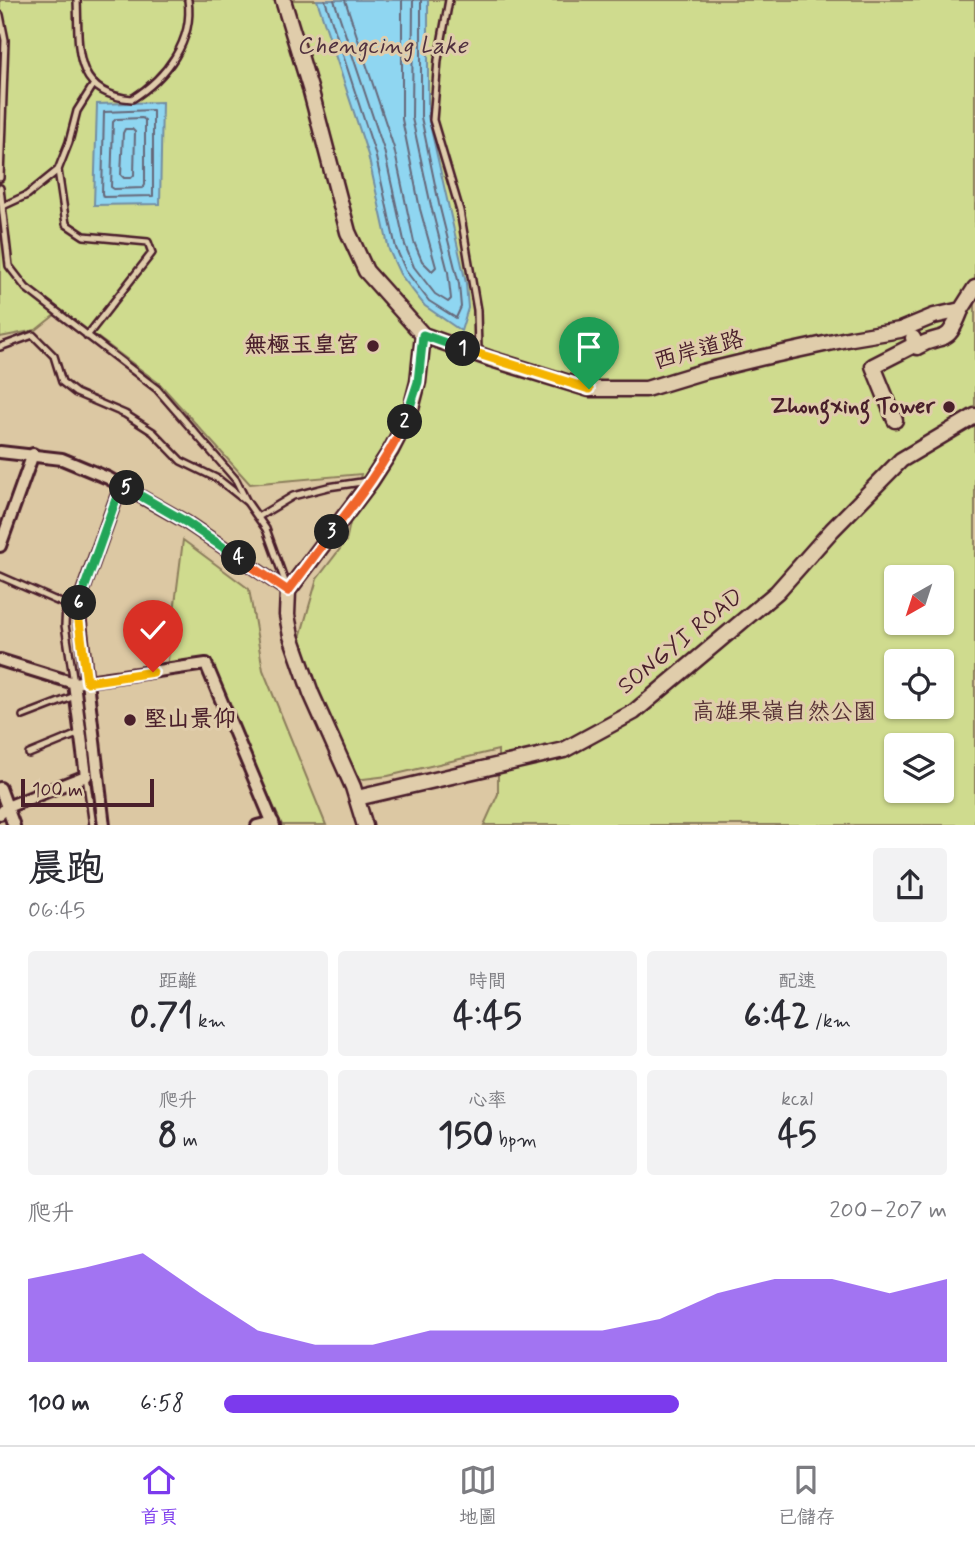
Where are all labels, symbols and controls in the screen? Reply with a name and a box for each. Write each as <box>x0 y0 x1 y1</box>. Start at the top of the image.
water label: Chengcing Lake <box>297 31 468 62</box>
pin <box>559 317 619 389</box>
street label: 西岸道路 <box>651 325 747 377</box>
icon: arrive <box>570 328 608 366</box>
place label: 無極玉皇宮 <box>244 331 359 361</box>
pin: 1 <box>446 332 480 366</box>
text: 1 <box>458 336 467 361</box>
marker: 無極玉皇宮 <box>365 338 381 354</box>
place label: Zhongxing Tower <box>770 392 936 425</box>
marker: Zhongxing Tower <box>941 399 957 415</box>
pin: 2 <box>388 404 422 440</box>
text: 2 <box>400 409 409 434</box>
pin: 5 <box>110 470 144 505</box>
text: 5 <box>121 475 132 500</box>
pin: 3 <box>314 514 350 550</box>
text: 3 <box>327 519 336 544</box>
pin: 4 <box>222 540 256 576</box>
text: 4 <box>233 545 244 570</box>
north arrow <box>884 565 954 635</box>
map controls <box>884 565 954 803</box>
street label: SONGYI ROAD <box>612 582 750 702</box>
pin: 6 <box>62 586 96 620</box>
text: 6 <box>74 590 83 615</box>
pin <box>123 600 183 672</box>
icon: check <box>134 611 172 649</box>
button: locate <box>884 649 954 719</box>
park label: 高雄果嶺自然公園 <box>692 698 876 728</box>
place label: 堅山景仰 <box>144 705 236 735</box>
marker: 堅山景仰 <box>122 712 138 728</box>
button: layers <box>884 733 954 803</box>
scale bar <box>21 776 154 808</box>
text: 100 m <box>32 778 83 803</box>
text: 晨跑 <box>28 845 104 894</box>
button: share <box>873 848 947 922</box>
text: 06:45 <box>28 896 85 926</box>
text: 距離 <box>159 969 197 994</box>
text: 時間 <box>468 969 507 994</box>
text: 配速 <box>778 969 816 994</box>
text: 0.71 <box>130 994 193 1040</box>
text: 4:45 <box>453 994 522 1040</box>
text: 6:42 <box>744 994 810 1040</box>
text: km <box>193 1009 226 1034</box>
text: /km <box>810 1009 851 1034</box>
text: kcal <box>781 1087 813 1112</box>
text: 爬升 <box>159 1088 197 1113</box>
text: 心率 <box>468 1088 507 1113</box>
text: 45 <box>778 1112 817 1158</box>
text: 8 <box>158 1113 178 1159</box>
text: 150 <box>438 1113 493 1159</box>
text: m <box>178 1128 198 1153</box>
text: bpm <box>493 1128 537 1153</box>
text: 200–207 m <box>829 1196 947 1226</box>
text: 爬升 <box>28 1199 74 1229</box>
text: 100 m <box>28 1389 90 1419</box>
text: 6:58 <box>140 1389 184 1419</box>
tab: 首頁 <box>140 1461 178 1530</box>
tab: 地圖 <box>459 1461 497 1530</box>
tab: 已儲存 <box>778 1461 835 1530</box>

